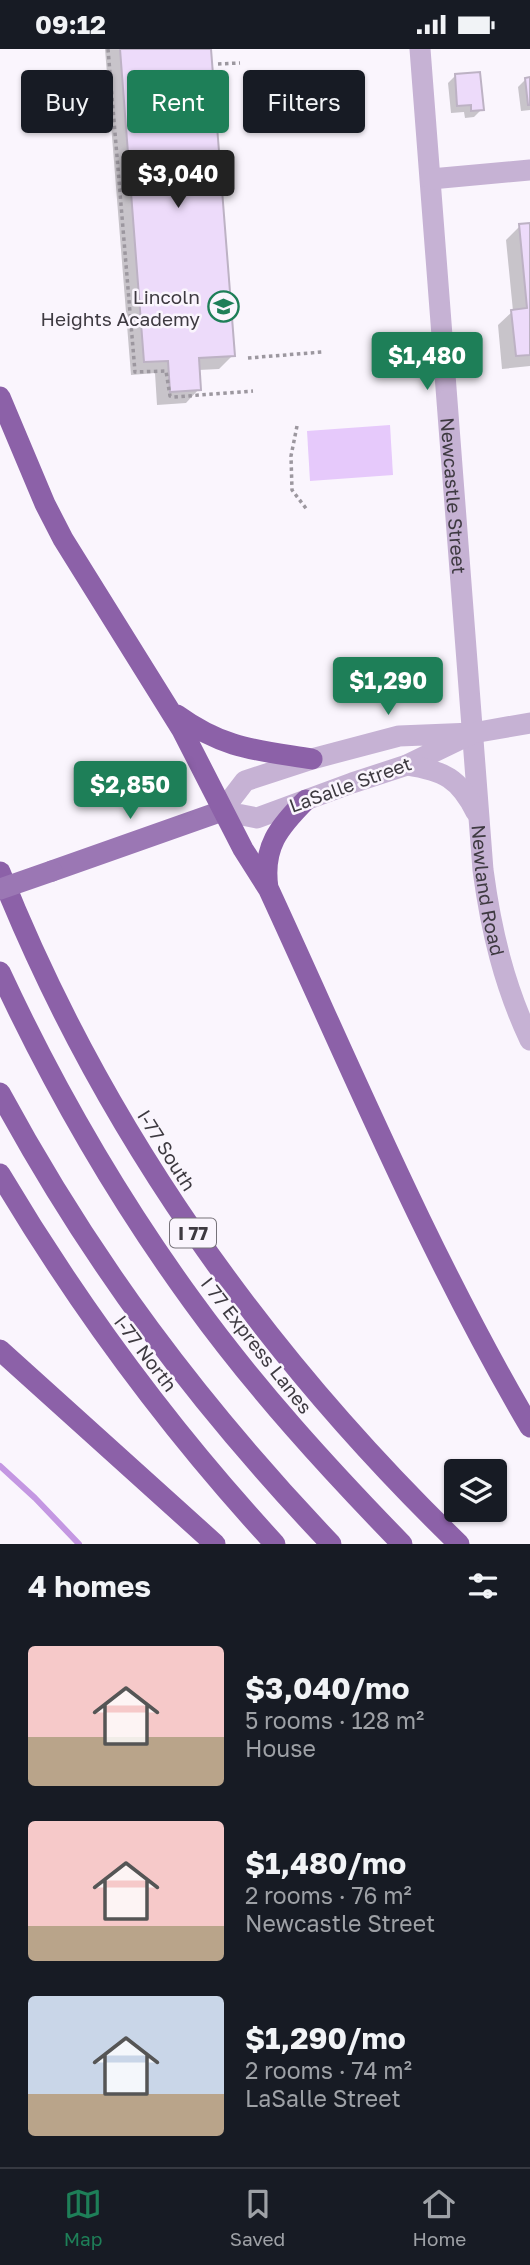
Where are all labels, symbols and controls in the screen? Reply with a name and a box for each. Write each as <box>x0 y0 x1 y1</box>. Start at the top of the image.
text: 09:12 <box>35 9 106 40</box>
chip: Buy <box>21 70 113 133</box>
chip: Rent <box>127 70 229 133</box>
chip: Filters <box>243 70 365 133</box>
pin: $3,040 <box>121 151 235 210</box>
text: $3,040 <box>137 159 219 187</box>
place label: Lincoln Heights Academy <box>40 285 200 330</box>
school or university icon: Lincoln Heights Academy <box>206 290 240 324</box>
pin: $1,480 <box>370 333 484 392</box>
text: $1,480 <box>388 341 466 369</box>
street label: Newcastle Street <box>437 416 472 575</box>
pin: $1,290 <box>331 657 445 717</box>
text: $1,290 <box>349 666 427 694</box>
street label: LaSalle Street <box>286 751 414 817</box>
pin: $2,850 <box>73 761 187 821</box>
text: $2,850 <box>90 770 170 798</box>
street label: Newland Road <box>468 824 510 958</box>
street label: I-77 South <box>133 1105 201 1195</box>
road number: I 77 <box>170 1219 216 1247</box>
street label: I 77 Express Lanes <box>197 1272 317 1418</box>
street label: I-77 North <box>110 1310 182 1396</box>
map controls <box>444 1459 507 1522</box>
button: layers <box>444 1459 507 1522</box>
icon: filters <box>464 1567 502 1605</box>
text: 4 homes <box>28 1568 151 1604</box>
text: $3,040/mo <box>245 1670 409 1706</box>
icon: home <box>84 1674 168 1758</box>
text: 5 rooms · 128 m² <box>245 1706 424 1734</box>
text: House <box>245 1734 316 1762</box>
text: $1,480/mo <box>245 1845 406 1881</box>
icon: home <box>84 1849 168 1933</box>
text: 2 rooms · 76 m² <box>245 1881 412 1909</box>
text: Newcastle Street <box>245 1909 435 1937</box>
text: $1,290/mo <box>245 2020 406 2056</box>
icon: home <box>84 2024 168 2108</box>
text: 2 rooms · 74 m² <box>245 2056 412 2084</box>
text: LaSalle Street <box>245 2084 401 2112</box>
tab: Map <box>64 2185 102 2250</box>
tab: Saved <box>230 2185 285 2250</box>
tab: Home <box>413 2185 466 2250</box>

